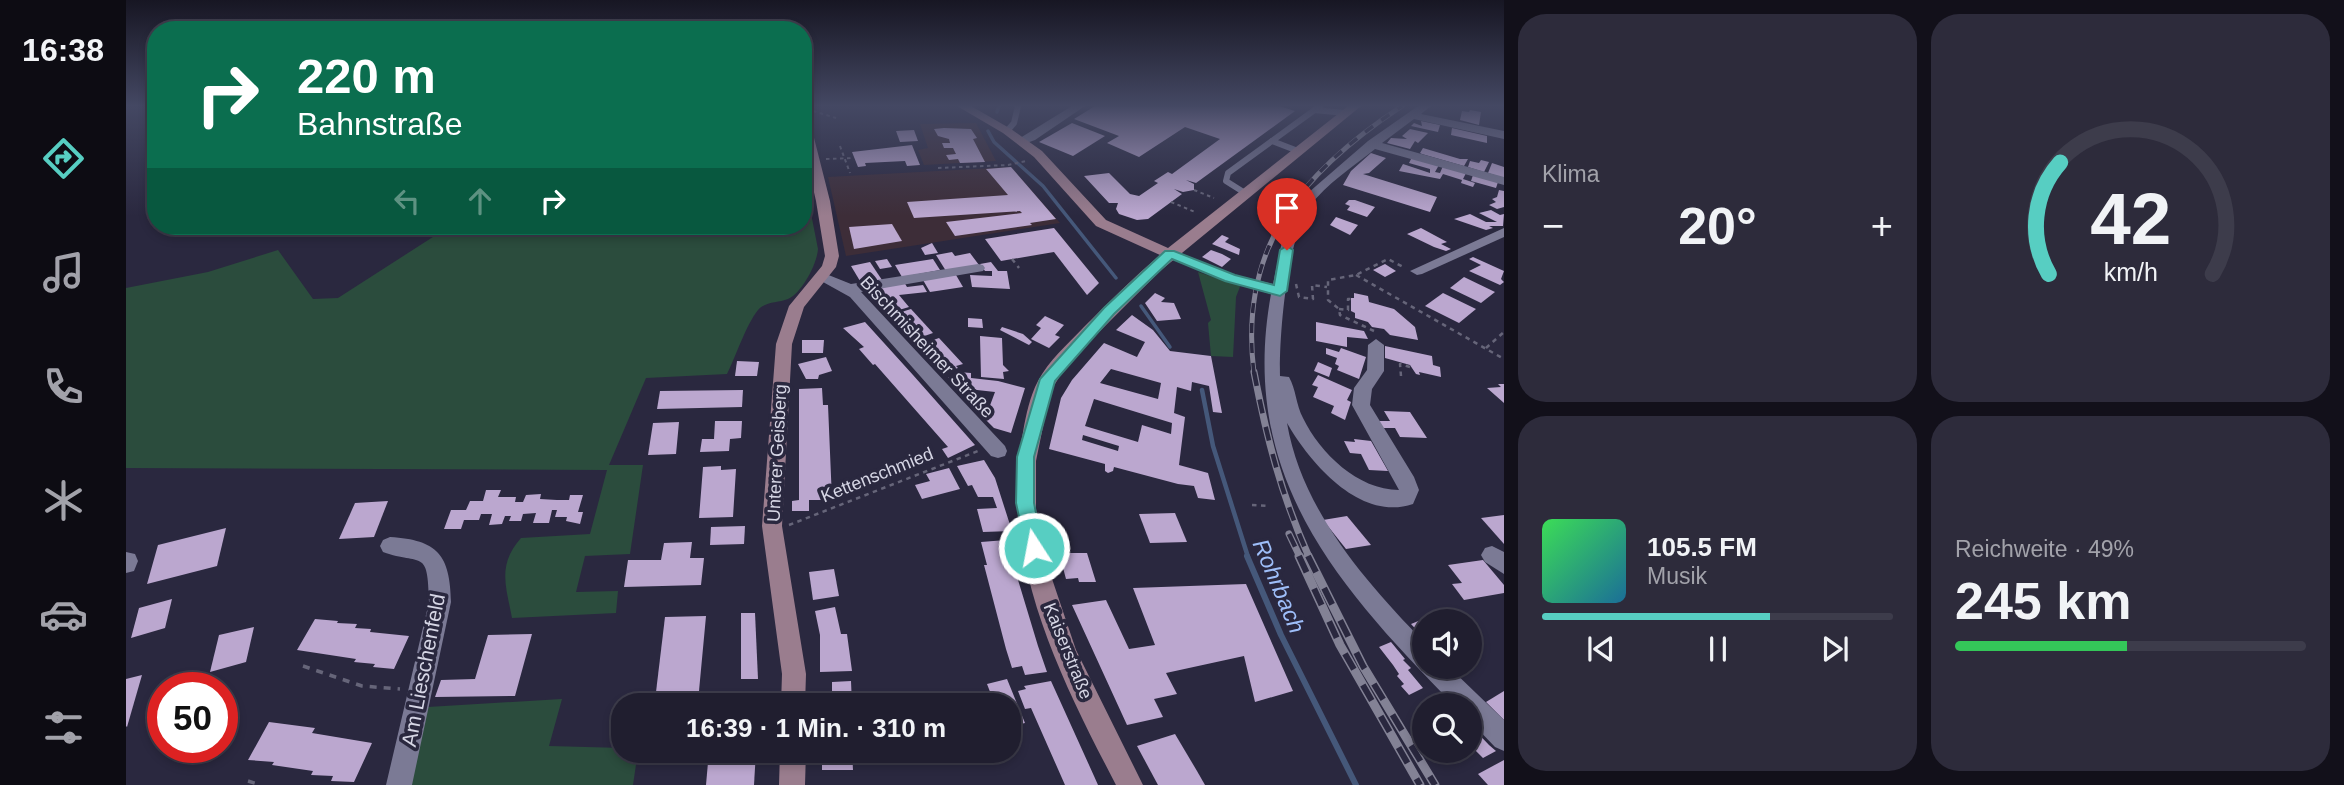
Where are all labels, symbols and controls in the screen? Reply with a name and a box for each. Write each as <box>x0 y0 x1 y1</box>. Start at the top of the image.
text: 16:38 <box>22 32 104 68</box>
icon: right <box>182 49 273 140</box>
text: 220 m <box>297 49 436 103</box>
text: Bahnstraße <box>297 106 462 142</box>
icon: directions <box>39 134 88 183</box>
text: Klima <box>1542 161 1600 187</box>
pin <box>1257 178 1317 250</box>
text: 42 <box>2090 178 2171 259</box>
icon: left <box>388 182 426 220</box>
icon: ahead <box>461 182 499 220</box>
icon: right <box>534 182 572 220</box>
icon: arrive <box>1268 189 1306 227</box>
text: 20° <box>1678 197 1757 255</box>
text: − <box>1542 205 1564 247</box>
text: + <box>1871 205 1893 247</box>
icon: music <box>39 248 88 297</box>
text: km/h <box>2103 258 2158 286</box>
street label: Bischmisheimer Straße <box>856 272 998 422</box>
icon: phone <box>39 362 88 411</box>
street label: Unterer Geisberg <box>763 384 791 522</box>
street label: Kettenschmied <box>818 443 936 507</box>
icon: climate <box>39 476 88 525</box>
position arrow <box>997 511 1071 585</box>
text: 105.5 FM <box>1647 532 1757 562</box>
water label: Rohrbach <box>1248 535 1310 637</box>
text: Reichweite · 49% <box>1955 536 2134 562</box>
text: Musik <box>1647 563 1707 589</box>
text: 245 km <box>1955 572 2131 630</box>
icon: car <box>39 590 88 639</box>
street label: Am Lieschenfeld <box>397 592 449 748</box>
street label: Kaiserstraße <box>1040 600 1096 702</box>
map controls <box>1412 609 1482 763</box>
button: sound <box>1412 609 1482 679</box>
icon: previous <box>1582 630 1620 668</box>
icon: pause <box>1699 630 1737 668</box>
icon: next <box>1816 630 1854 668</box>
speed limit sign: 50 <box>147 672 238 763</box>
button: search <box>1412 693 1482 763</box>
icon: filters <box>39 703 88 752</box>
text: 16:39 · 1 Min. · 310 m <box>686 713 946 743</box>

